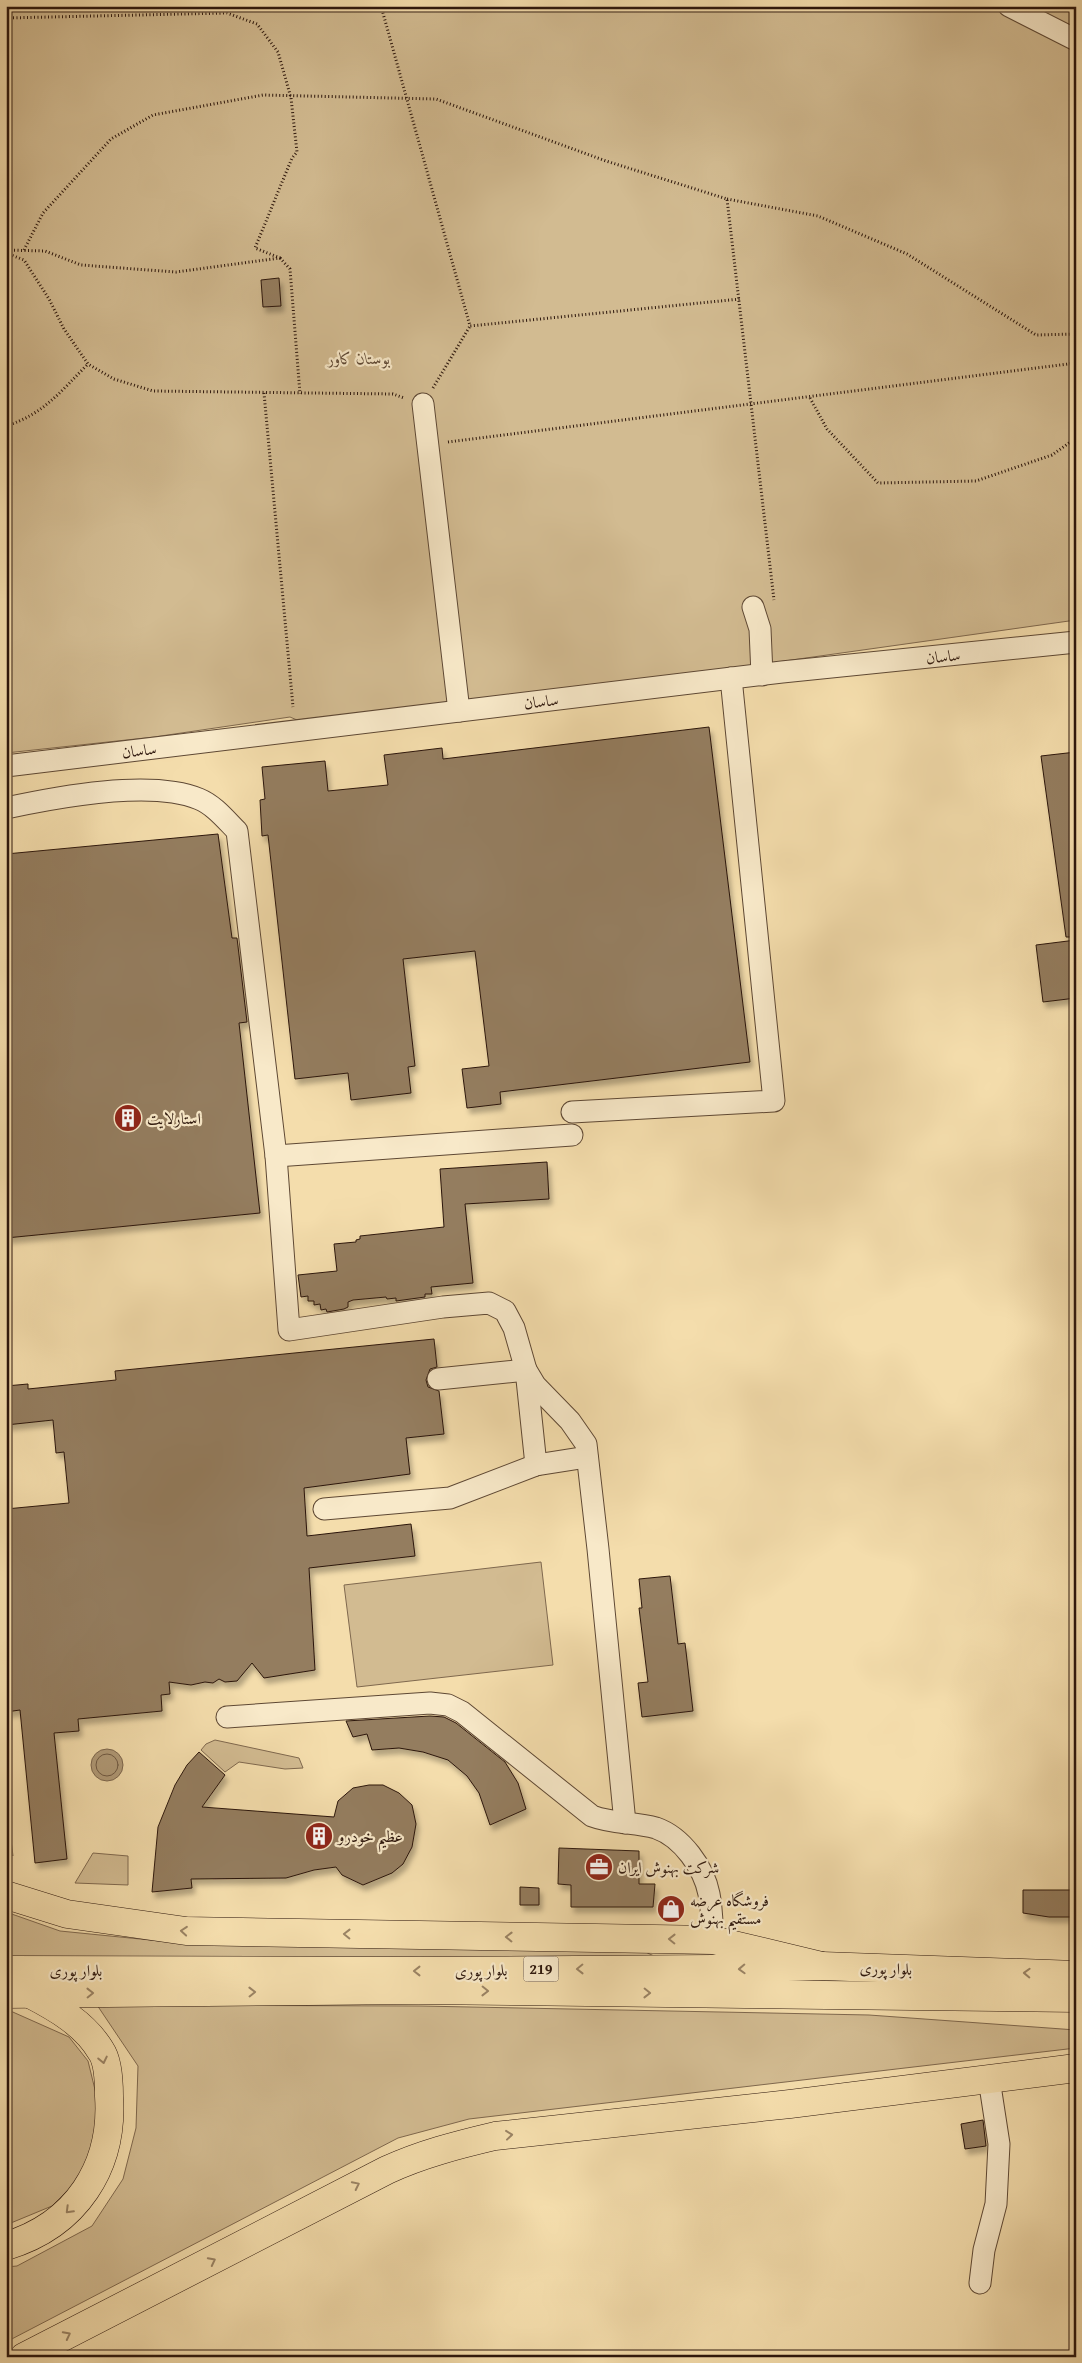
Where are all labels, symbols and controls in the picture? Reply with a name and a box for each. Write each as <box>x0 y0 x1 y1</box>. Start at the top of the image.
park label: بوستان کاور <box>327 346 390 370</box>
street label: ساسان <box>925 642 961 670</box>
street label: ساسان <box>522 687 560 715</box>
street label: ساسان <box>120 736 158 764</box>
building icon: استارلایت <box>113 1103 143 1133</box>
place label: استارلایت <box>147 1106 201 1130</box>
building icon: عظیم خودرو <box>304 1821 334 1851</box>
place label: عظیم خودرو <box>336 1824 403 1853</box>
office icon: شرکت بهنوش ایران <box>584 1852 614 1882</box>
place label: شرکت بهنوش ایران <box>618 1855 719 1879</box>
place label: فروشگاه عرضه مستقیم بهنوش <box>690 1888 769 1935</box>
shop icon: فروشگاه عرضه مستقیم بهنوش <box>656 1894 686 1924</box>
one-way arrow <box>180 1925 188 1936</box>
one-way arrow <box>343 1929 350 1939</box>
one-way arrow <box>505 1931 513 1942</box>
one-way arrow <box>668 1934 676 1944</box>
street label: بلوار پوری <box>859 1955 913 1981</box>
road number: 219 <box>524 1956 558 1982</box>
street label: بلوار پوری <box>50 1958 102 1982</box>
street label: بلوار پوری <box>454 1958 508 1982</box>
one-way arrow <box>738 1963 746 1974</box>
one-way arrow <box>575 1964 583 1974</box>
one-way arrow <box>413 1966 420 1976</box>
one-way arrow <box>1023 1968 1030 1978</box>
one-way arrow <box>482 1986 489 1996</box>
one-way arrow <box>249 1987 257 1997</box>
one-way arrow <box>86 1988 94 1999</box>
one-way arrow <box>644 1988 652 1998</box>
one-way arrow <box>98 2055 108 2064</box>
one-way arrow <box>505 2130 513 2141</box>
one-way arrow <box>351 2181 360 2192</box>
one-way arrow <box>65 2205 74 2214</box>
one-way arrow <box>207 2257 216 2267</box>
one-way arrow <box>62 2330 71 2341</box>

